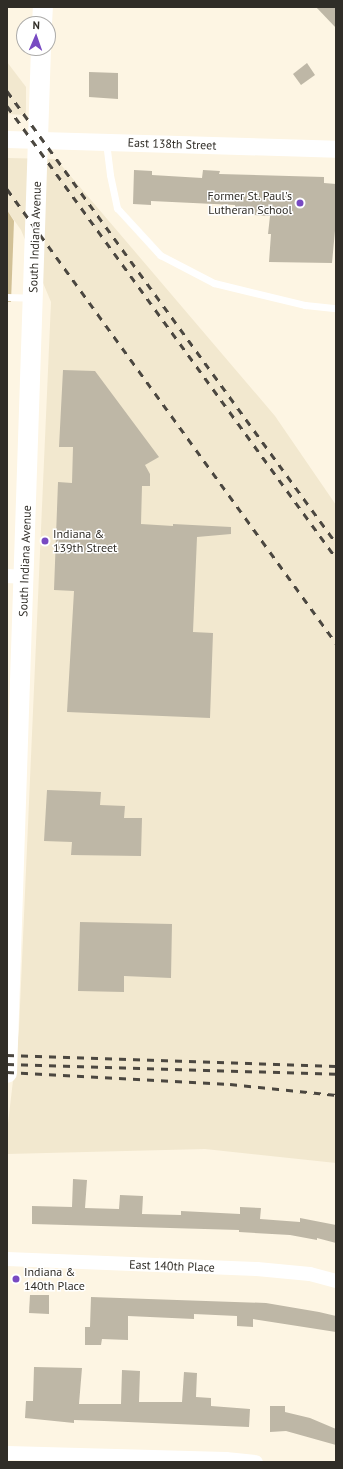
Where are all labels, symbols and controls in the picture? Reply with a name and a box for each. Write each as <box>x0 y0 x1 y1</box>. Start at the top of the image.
north arrow <box>16 16 56 56</box>
text: N <box>33 18 40 32</box>
street label: East 138th Street <box>127 135 217 153</box>
street label: South Indiana Avenue <box>26 181 44 293</box>
place label: Former St. Paul's Lutheran School <box>207 189 292 217</box>
marker: Former St. Paul's Lutheran School <box>295 198 305 208</box>
street label: South Indiana Avenue <box>16 505 34 617</box>
place label: Indiana & 139th Street <box>53 527 117 555</box>
marker: Indiana & 139th Street <box>40 536 50 546</box>
street label: East 140th Place <box>129 1257 215 1275</box>
place label: Indiana & 140th Place <box>24 1265 85 1293</box>
marker: Indiana & 140th Place <box>11 1274 21 1284</box>

